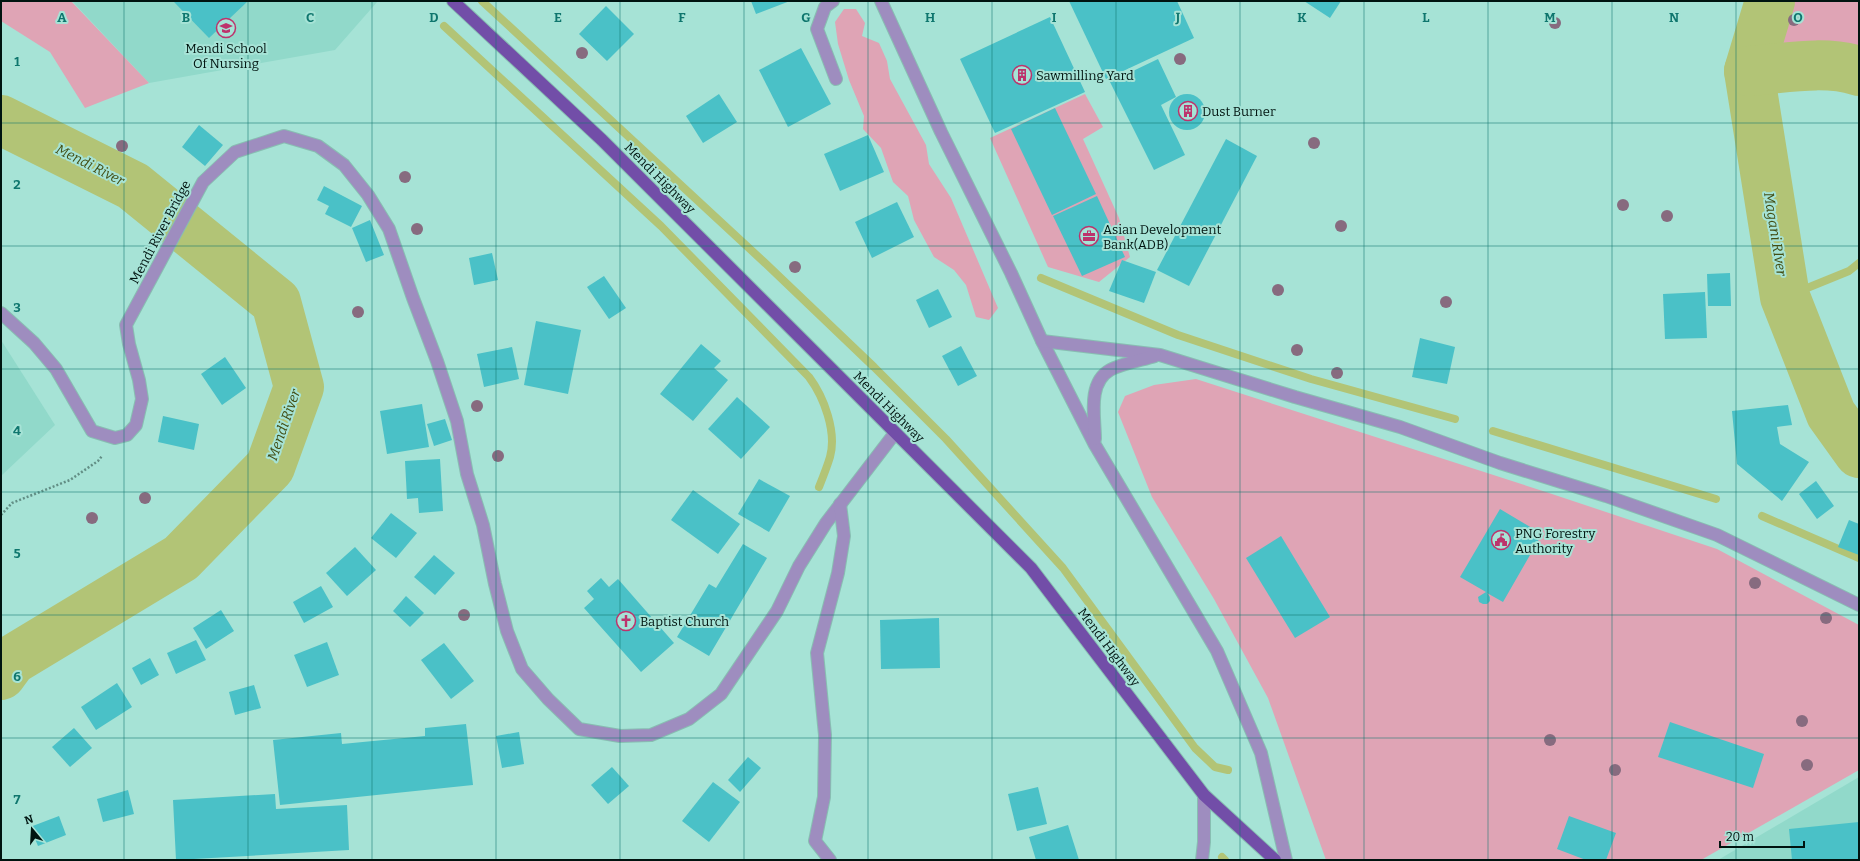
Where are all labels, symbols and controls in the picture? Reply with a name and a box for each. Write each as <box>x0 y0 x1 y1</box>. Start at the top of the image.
text: A <box>57 10 67 25</box>
text: B <box>182 10 190 25</box>
text: C <box>306 10 314 25</box>
text: D <box>429 10 439 25</box>
text: E <box>554 10 562 25</box>
text: F <box>678 10 686 25</box>
text: G <box>801 10 811 25</box>
text: H <box>925 10 935 25</box>
text: I <box>1052 10 1057 25</box>
text: J <box>1175 10 1181 25</box>
text: K <box>1297 10 1307 25</box>
text: L <box>1422 10 1430 25</box>
text: M <box>1544 10 1556 25</box>
text: N <box>1669 10 1679 25</box>
text: O <box>1793 10 1803 25</box>
school or university icon: Mendi School Of Nursing <box>215 17 237 39</box>
place label: Mendi School Of Nursing <box>185 41 267 71</box>
text: 1 <box>14 54 20 69</box>
building icon: Sawmilling Yard <box>1011 64 1033 86</box>
place label: Sawmilling Yard <box>1036 68 1134 83</box>
building icon: Dust Burner <box>1177 100 1199 122</box>
place label: Dust Burner <box>1202 104 1276 119</box>
street label: Mendi Highway <box>622 140 699 217</box>
water label: Mendi River <box>53 141 128 190</box>
text: 2 <box>13 177 21 192</box>
street label: Mendi River Bridge <box>127 178 193 286</box>
water label: Magani RIver <box>1760 191 1790 278</box>
place label: Asian Development Bank(ADB) <box>1103 222 1221 252</box>
office icon: Asian Development Bank(ADB) <box>1078 225 1100 247</box>
text: 3 <box>13 300 21 315</box>
street label: Mendi Highway <box>851 369 928 446</box>
water label: Mendi River <box>264 386 305 463</box>
text: 4 <box>13 423 21 438</box>
place label: PNG Forestry Authority <box>1515 526 1595 556</box>
public building icon: PNG Forestry Authority <box>1490 529 1512 551</box>
text: 5 <box>13 546 21 561</box>
street label: Mendi Highway <box>1075 605 1143 689</box>
church icon: Baptist Church <box>615 610 637 632</box>
place label: Baptist Church <box>640 614 729 629</box>
text: 6 <box>13 669 21 684</box>
text: 7 <box>14 792 21 807</box>
north arrow <box>12 809 52 849</box>
text: N <box>23 812 36 827</box>
scale bar <box>1720 823 1804 849</box>
text: 20 m <box>1726 830 1755 844</box>

